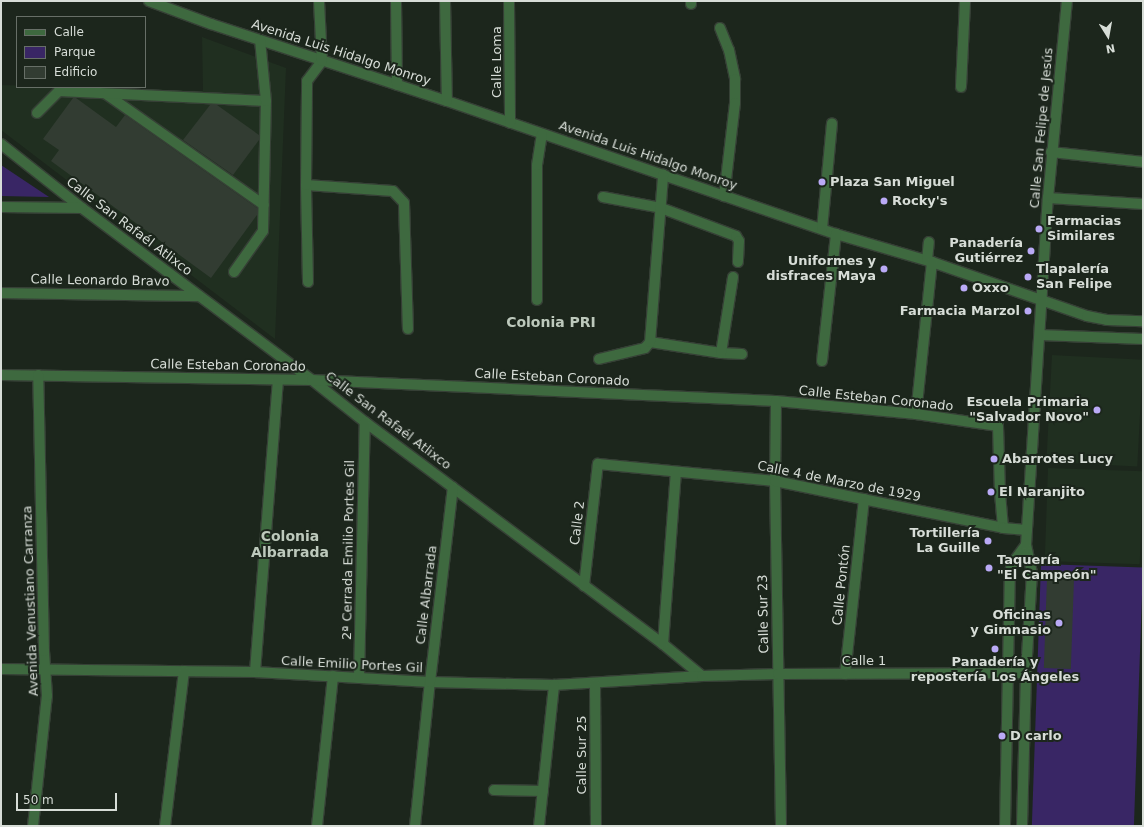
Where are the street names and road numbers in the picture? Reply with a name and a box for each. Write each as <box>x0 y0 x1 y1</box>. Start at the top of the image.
street label: Avenida Luis Hidalgo Monroy <box>249 17 433 89</box>
street label: Calle Loma <box>489 26 505 98</box>
street label: Calle San Felipe de Jesús <box>1027 47 1057 209</box>
street label: Avenida Luis Hidalgo Monroy <box>557 118 739 194</box>
street label: Calle San Rafaél Atlixco <box>63 175 195 279</box>
street label: Calle Leonardo Bravo <box>30 272 170 290</box>
street label: Calle Esteban Coronado <box>150 357 306 375</box>
street label: Calle Esteban Coronado <box>474 366 630 390</box>
street label: Calle San Rafaél Atlixco <box>322 369 454 473</box>
street label: Calle Esteban Coronado <box>798 383 954 415</box>
street label: Calle 4 de Marzo de 1929 <box>756 458 922 506</box>
street label: 2ª Cerrada Emilio Portes Gil <box>340 460 358 640</box>
street label: Calle 2 <box>568 500 588 546</box>
street label: Avenida Venustiano Carranza <box>20 505 42 697</box>
street label: Calle Pontón <box>830 544 854 626</box>
street label: Calle Albarrada <box>413 545 441 645</box>
street label: Calle Sur 23 <box>756 574 772 654</box>
street label: Calle Emilio Portes Gil <box>281 653 423 677</box>
street label: Calle 1 <box>842 653 886 669</box>
street label: Calle Sur 25 <box>574 716 590 794</box>

